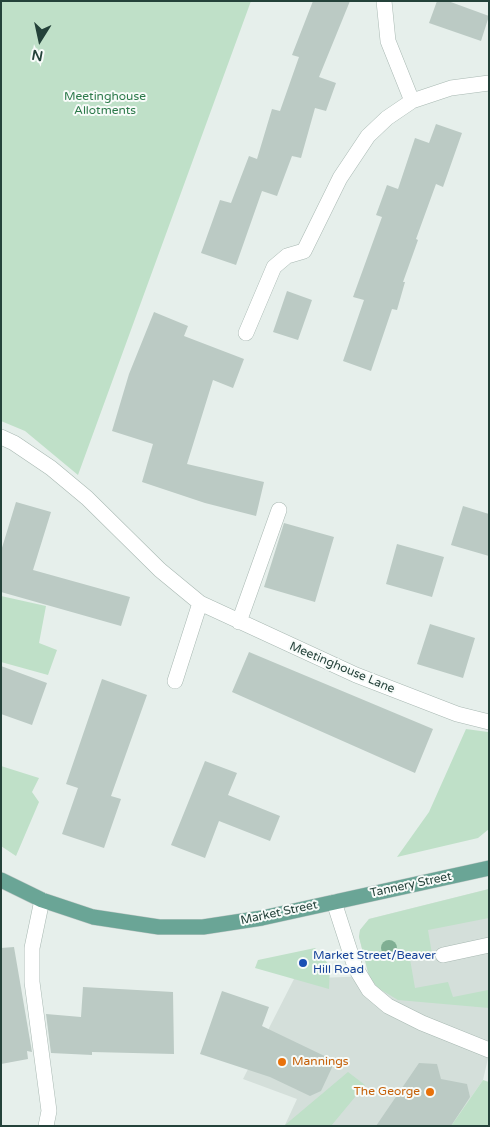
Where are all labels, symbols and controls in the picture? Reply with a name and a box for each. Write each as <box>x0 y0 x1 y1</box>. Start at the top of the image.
north arrow <box>15 15 65 65</box>
text: N <box>30 46 44 65</box>
park label: Meetinghouse Allotments <box>64 90 146 118</box>
street label: Meetinghouse Lane <box>287 639 397 697</box>
street label: Tannery Street <box>369 869 453 901</box>
street label: Market Street <box>239 898 319 928</box>
place label: Market Street/Beaver Hill Road <box>313 949 436 977</box>
marker: Market Street/Beaver Hill Road <box>297 957 309 969</box>
place label: Mannings <box>292 1055 349 1069</box>
marker: Mannings <box>276 1056 288 1068</box>
place label: The George <box>354 1085 420 1099</box>
marker: The George <box>424 1086 436 1098</box>

